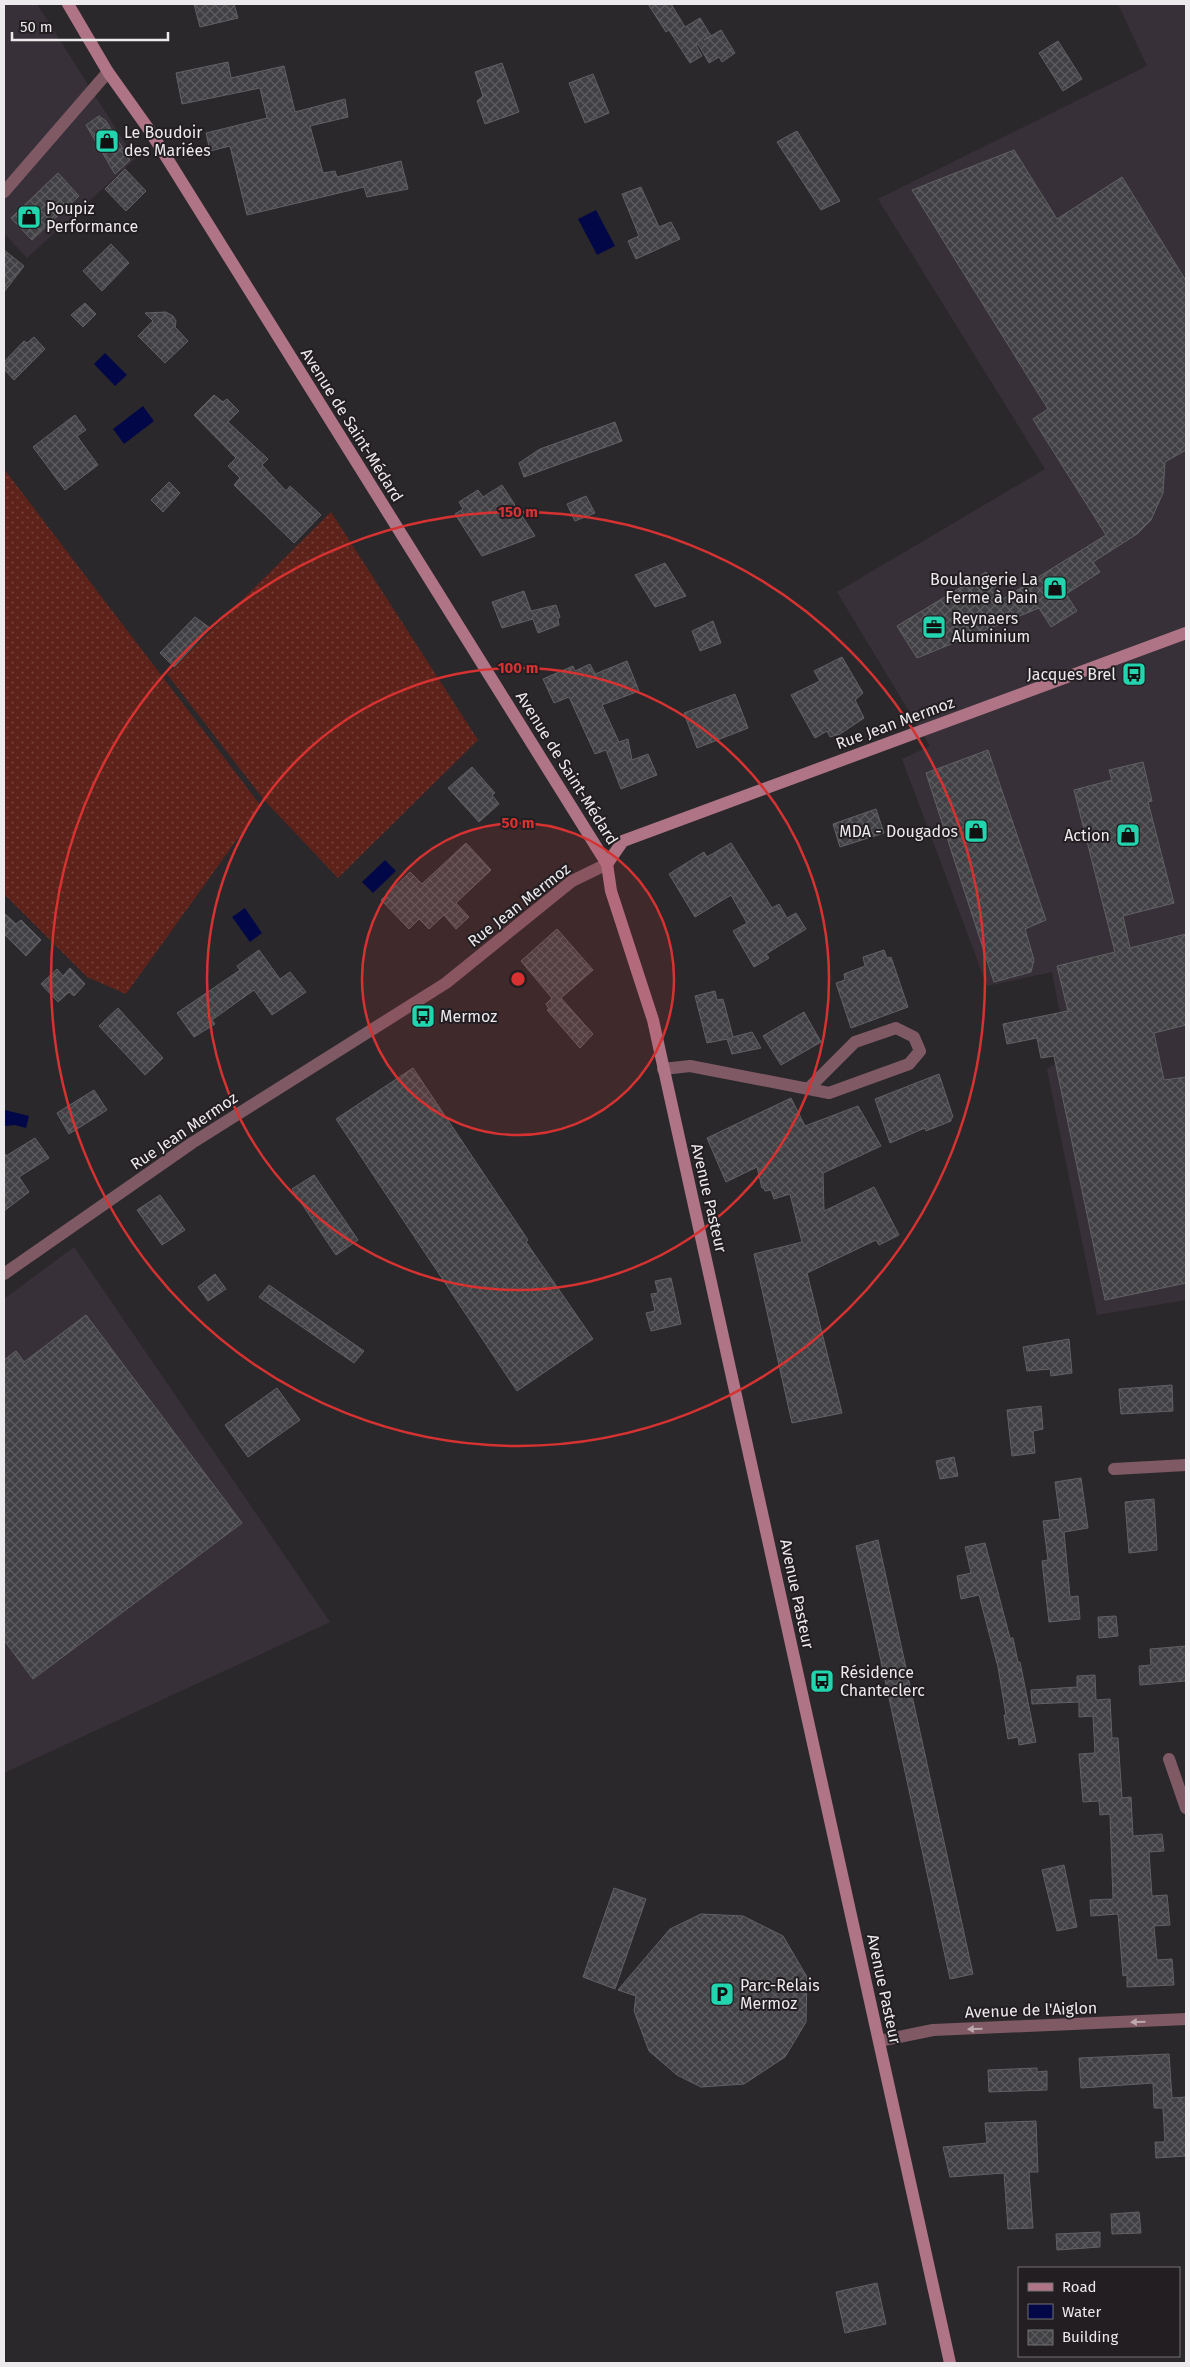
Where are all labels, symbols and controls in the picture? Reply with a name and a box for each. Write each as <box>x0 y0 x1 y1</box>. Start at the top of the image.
scale bar <box>12 10 169 42</box>
text: 50 m <box>20 18 53 36</box>
place label: Le Boudoir des Mariées <box>124 123 211 160</box>
shop icon: Le Boudoir des Mariées <box>94 128 120 154</box>
place label: Poupiz Performance <box>46 199 138 236</box>
shop icon: Poupiz Performance <box>16 204 42 230</box>
street label: Avenue de Saint-Médard <box>297 345 407 505</box>
text: 150 m <box>498 503 538 521</box>
place label: Boulangerie La Ferme à Pain <box>930 570 1038 607</box>
shop icon: Boulangerie La Ferme à Pain <box>1042 575 1068 601</box>
place label: Reynaers Aluminium <box>952 609 1030 646</box>
office icon: Reynaers Aluminium <box>921 614 947 640</box>
text: 100 m <box>498 659 538 677</box>
bus stop icon: Jacques Brel <box>1121 661 1147 687</box>
place label: Jacques Brel <box>1027 665 1116 684</box>
street label: Avenue de Saint-Médard <box>512 688 622 848</box>
street label: Rue Jean Mermoz <box>833 693 957 753</box>
text: 50 m <box>501 814 535 832</box>
shop icon: MDA - Dougados <box>963 818 989 844</box>
place label: MDA - Dougados <box>839 822 958 841</box>
shop icon: Action <box>1115 822 1141 848</box>
place label: Action <box>1064 826 1110 845</box>
street label: Rue Jean Mermoz <box>464 859 574 951</box>
centre of rings <box>509 970 527 988</box>
bus stop icon: Mermoz <box>410 1003 436 1029</box>
place label: Mermoz <box>440 1007 497 1026</box>
street label: Rue Jean Mermoz <box>127 1088 241 1174</box>
street label: Avenue Pasteur <box>687 1142 731 1255</box>
street label: Avenue Pasteur <box>776 1537 818 1651</box>
place label: Résidence Chanteclerc <box>840 1663 925 1700</box>
bus stop icon: Résidence Chanteclerc <box>809 1668 835 1694</box>
street label: Avenue Pasteur <box>863 1932 905 2046</box>
place label: Parc-Relais Mermoz <box>740 1976 820 2013</box>
parking icon: Parc-Relais Mermoz <box>709 1981 735 2007</box>
street label: Avenue de l'Aiglon <box>964 1998 1098 2022</box>
one-way arrow <box>1129 2018 1145 2026</box>
one-way arrow <box>967 2025 983 2033</box>
legend <box>1018 2267 1180 2357</box>
text: Road <box>1062 2278 1097 2296</box>
text: Water <box>1062 2303 1101 2321</box>
text: Building <box>1062 2328 1118 2346</box>

